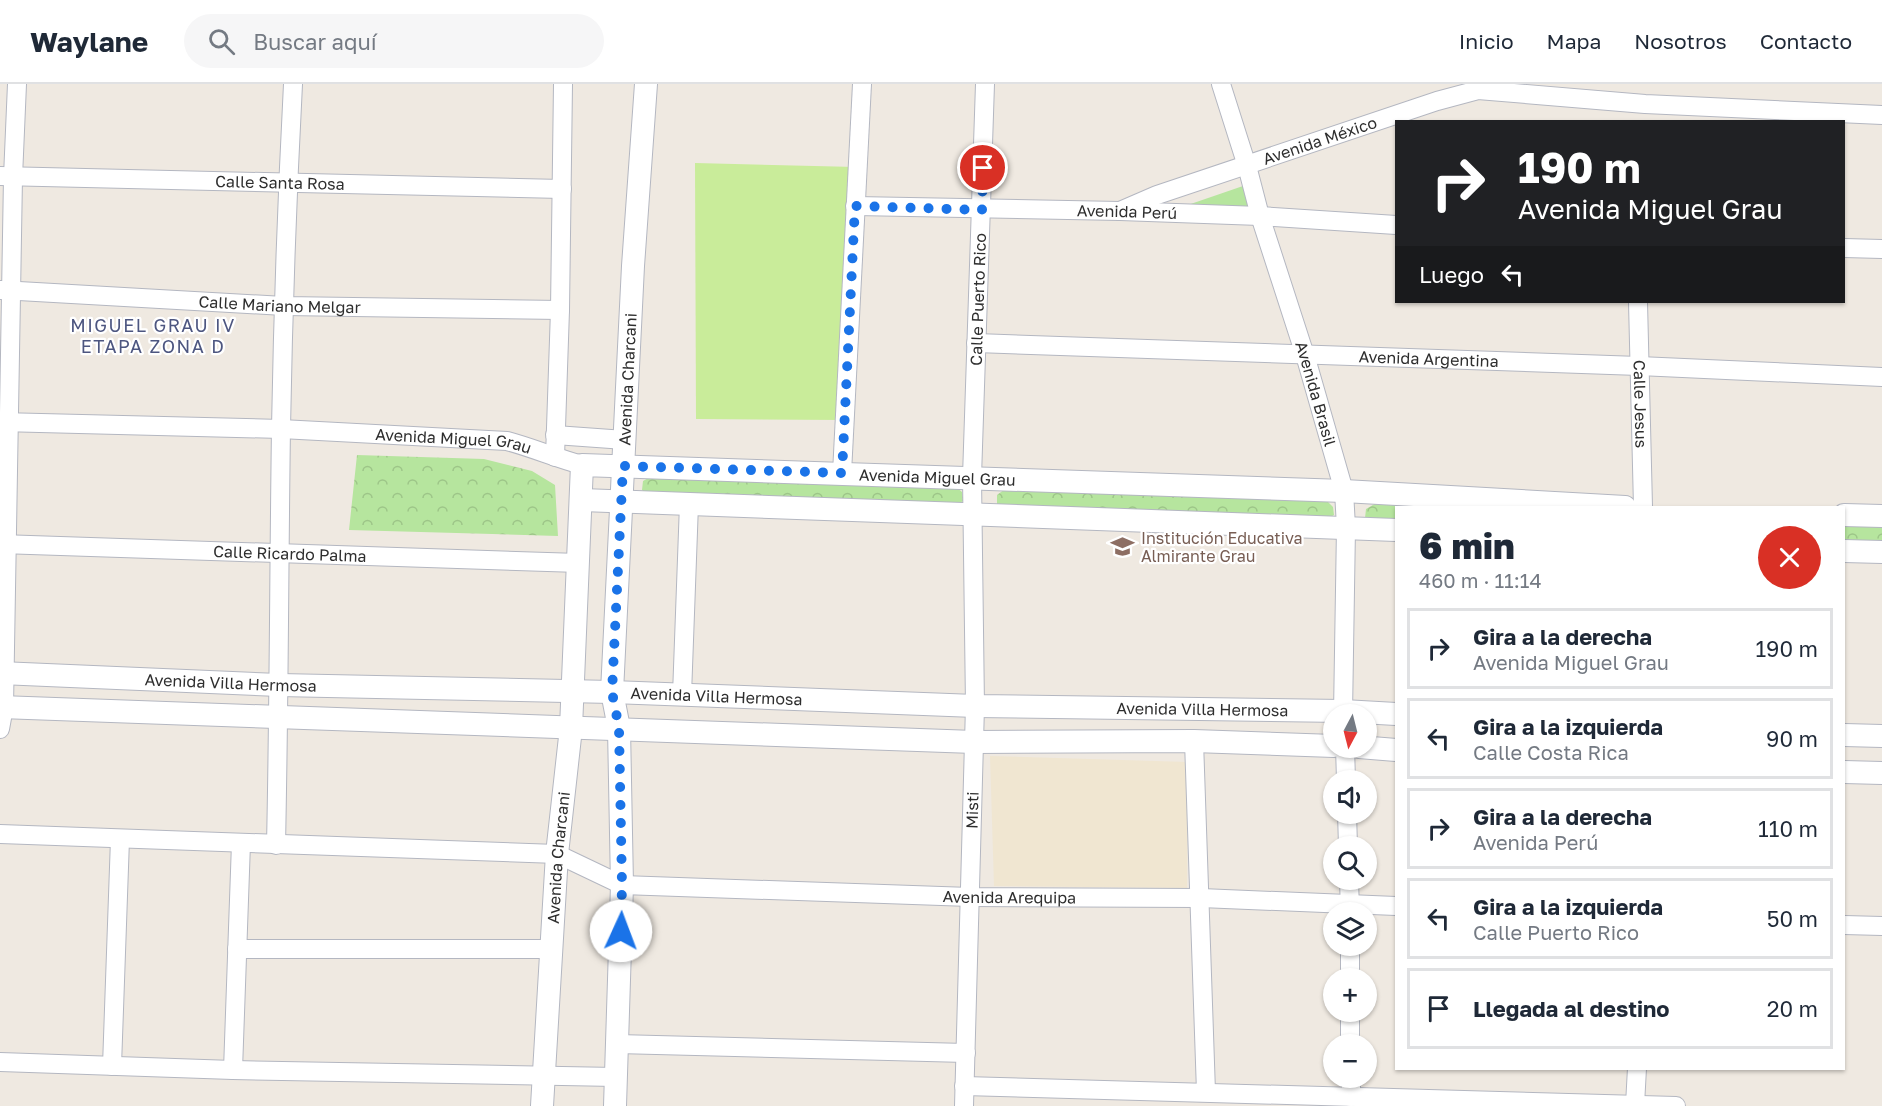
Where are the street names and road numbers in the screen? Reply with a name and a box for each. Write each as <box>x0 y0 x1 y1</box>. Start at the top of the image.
street label: Avenida México <box>1260 112 1379 169</box>
street label: Calle Santa Rosa <box>215 171 345 194</box>
street label: Avenida Perú <box>1077 200 1177 223</box>
street label: Calle Puerto Rico <box>966 233 990 366</box>
street label: Calle Mariano Melgar <box>198 291 361 317</box>
street label: Avenida Charcani <box>614 313 641 446</box>
street label: Avenida Brasil <box>1291 339 1341 449</box>
street label: Avenida Argentina <box>1358 346 1499 371</box>
street label: Calle Jesus <box>1629 360 1652 448</box>
street label: Avenida Miguel Grau <box>375 424 534 458</box>
street label: Avenida Miguel Grau <box>859 464 1016 490</box>
street label: Calle Ricardo Palma <box>213 541 367 566</box>
street label: Avenida Villa Hermosa <box>144 669 317 696</box>
street label: Avenida Villa Hermosa <box>630 683 803 709</box>
street label: Avenida Villa Hermosa <box>1116 698 1289 720</box>
street label: Avenida Charcani <box>543 790 574 924</box>
street label: Misti <box>962 791 983 829</box>
street label: Avenida Arequipa <box>942 886 1076 907</box>

